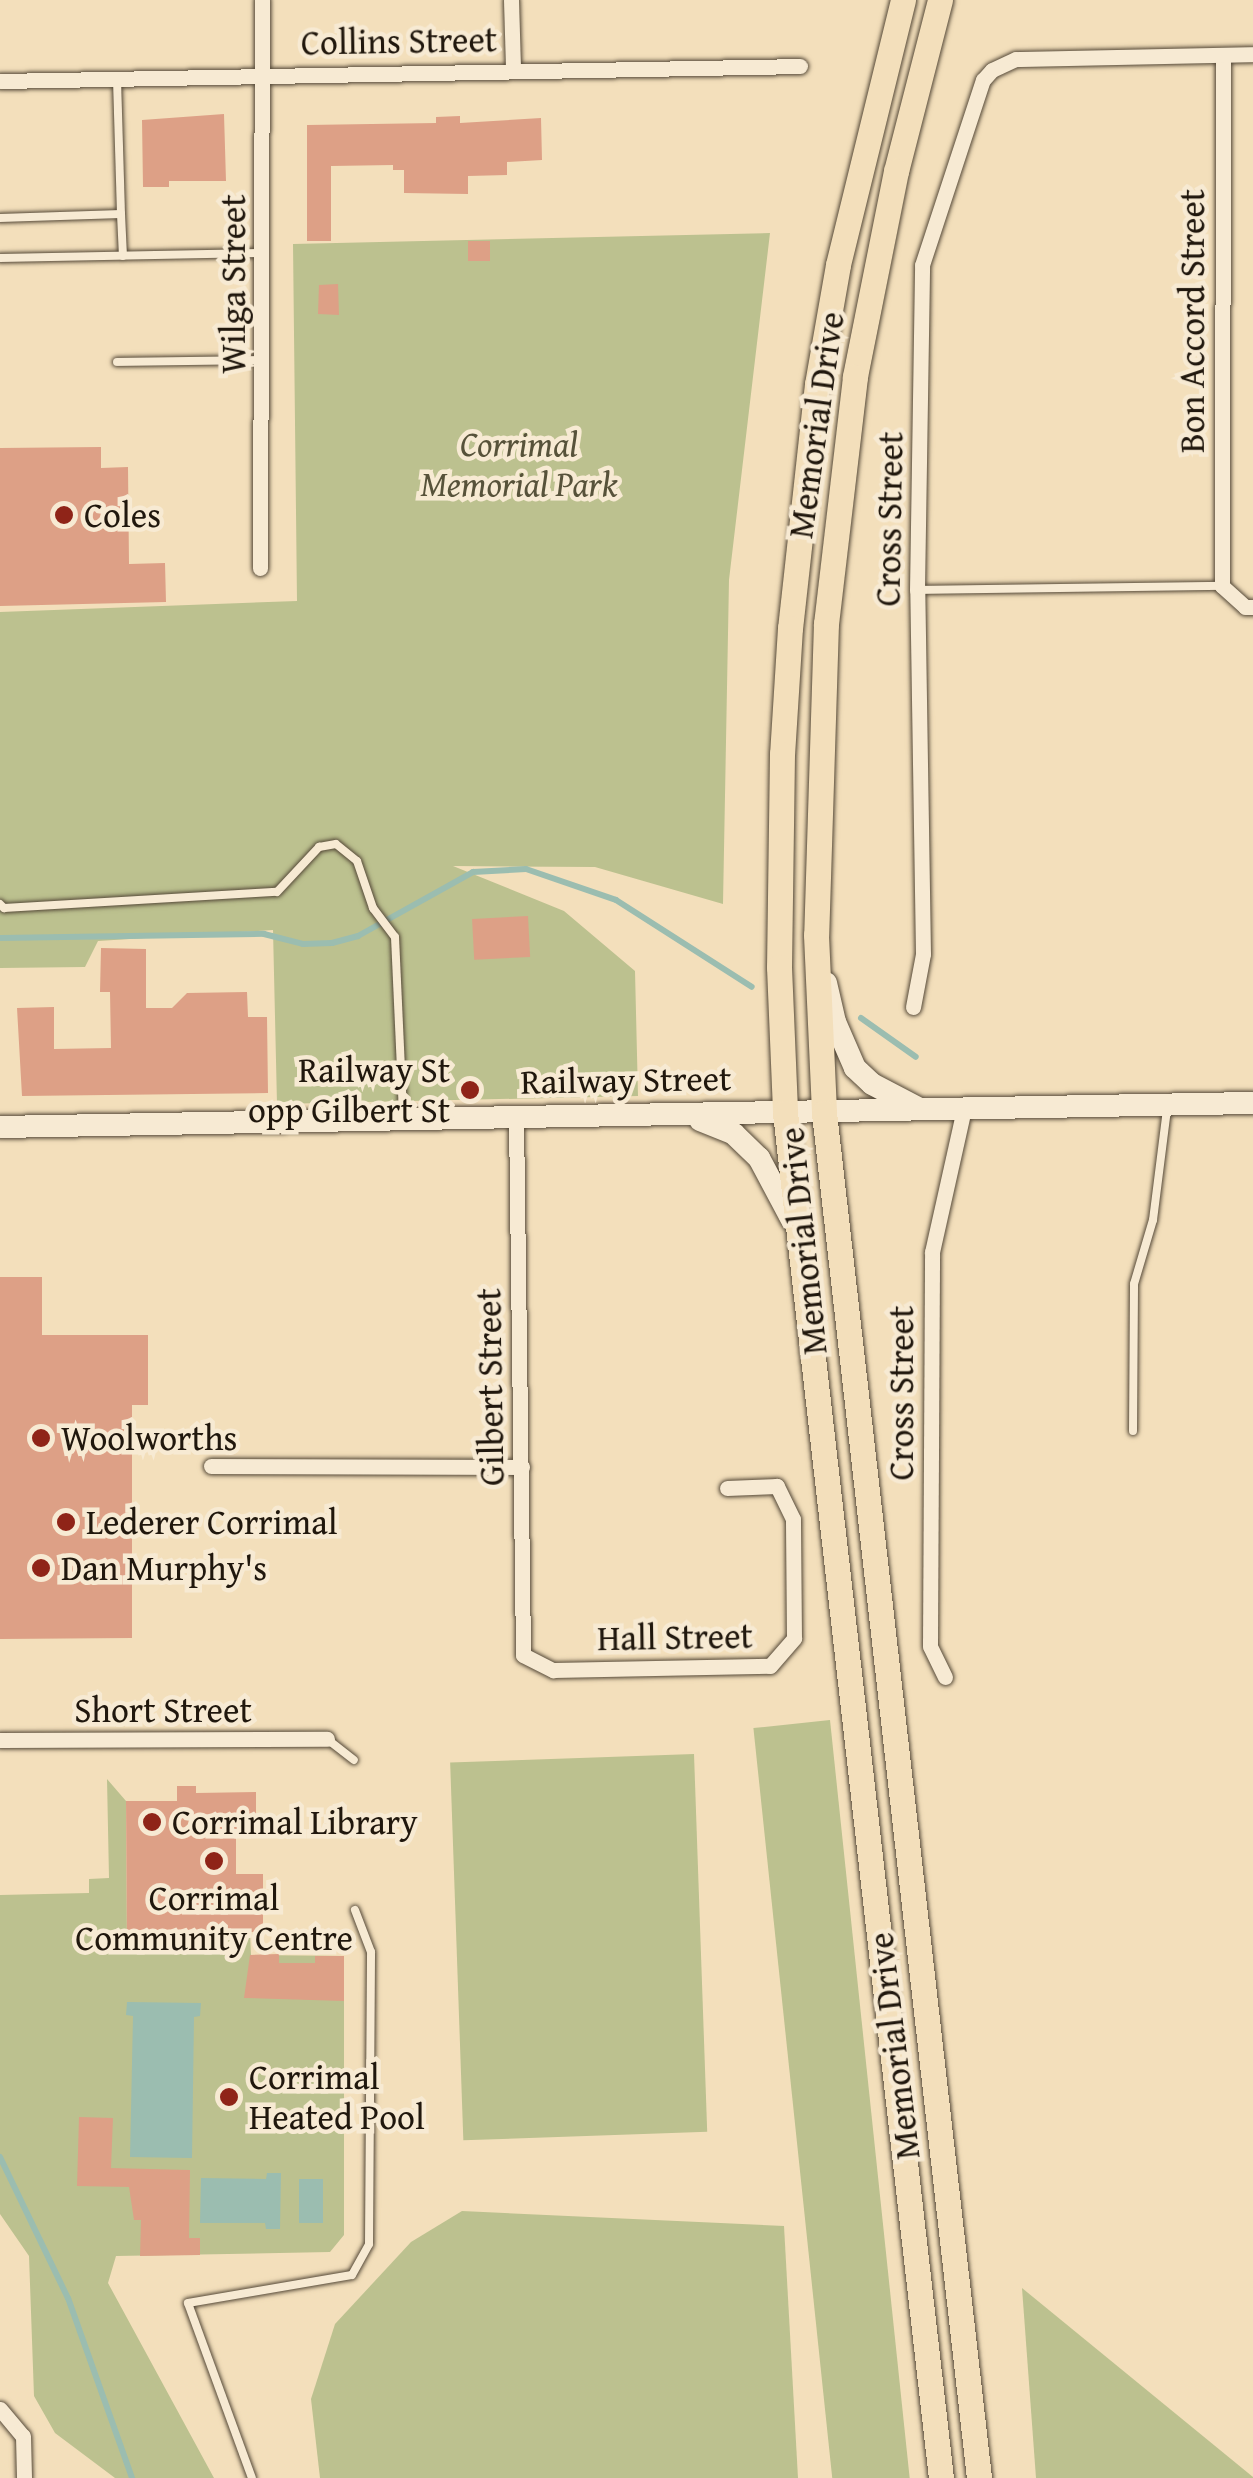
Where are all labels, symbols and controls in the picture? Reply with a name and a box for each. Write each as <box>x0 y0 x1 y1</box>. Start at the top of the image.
street label: Collins Street <box>301 18 497 64</box>
street label: Bon Accord Street <box>1171 189 1213 453</box>
street label: Wilga Street <box>212 194 254 374</box>
street label: Memorial Drive <box>779 309 853 541</box>
park label: Corrimal Memorial Park <box>420 423 618 505</box>
street label: Cross Street <box>866 431 912 607</box>
place label: Coles <box>84 494 161 536</box>
marker: Coles <box>53 504 75 526</box>
place label: Railway St opp Gilbert St <box>248 1049 450 1131</box>
street label: Railway Street <box>520 1057 732 1103</box>
marker: Railway St opp Gilbert St <box>459 1079 481 1101</box>
street label: Memorial Drive <box>770 1125 836 1357</box>
street label: Gilbert Street <box>467 1288 513 1486</box>
street label: Cross Street <box>880 1306 922 1480</box>
place label: Woolworths <box>61 1417 237 1459</box>
marker: Woolworths <box>30 1427 52 1449</box>
place label: Lederer Corrimal <box>86 1501 338 1543</box>
marker: Lederer Corrimal <box>55 1511 77 1533</box>
place label: Dan Murphy's <box>61 1547 267 1589</box>
marker: Dan Murphy's <box>30 1557 52 1579</box>
street label: Hall Street <box>597 1615 753 1659</box>
street label: Short Street <box>74 1689 252 1731</box>
place label: Corrimal Library <box>172 1801 418 1843</box>
marker: Corrimal Library <box>141 1811 163 1833</box>
marker: Corrimal Community Centre <box>203 1850 225 1872</box>
place label: Corrimal Community Centre <box>75 1877 353 1959</box>
street label: Memorial Drive <box>859 1930 929 2162</box>
place label: Corrimal Heated Pool <box>249 2056 425 2138</box>
marker: Corrimal Heated Pool <box>218 2086 240 2108</box>

